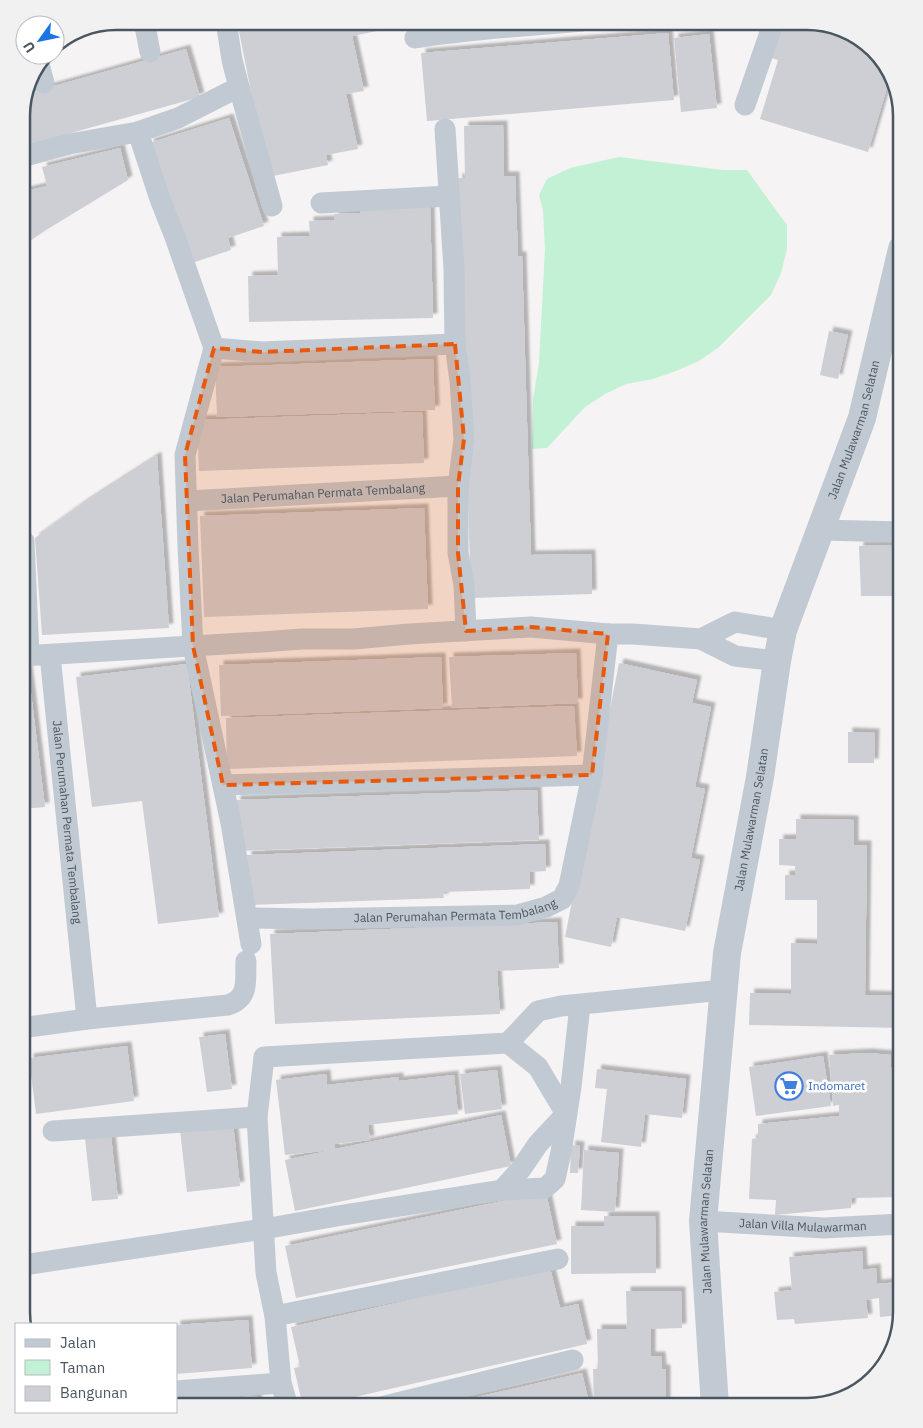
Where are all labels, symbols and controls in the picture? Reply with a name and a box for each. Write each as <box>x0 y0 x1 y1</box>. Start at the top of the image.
north arrow <box>15 15 65 65</box>
text: U <box>19 38 39 56</box>
street label: Jalan Mulawarman Selatan <box>824 359 882 501</box>
street label: Jalan Perumahan Permata Tembalang <box>220 480 426 506</box>
street label: Jalan Perumahan Permata Tembalang <box>50 720 85 925</box>
street label: Jalan Mulawarman Selatan <box>731 747 771 893</box>
street label: Jalan Perumahan Permata Tembalang <box>354 895 560 925</box>
supermarket icon: Indomaret <box>774 1071 804 1101</box>
place label: Indomaret <box>808 1078 865 1093</box>
street label: Jalan Mulawarman Selatan <box>695 1148 716 1294</box>
street label: Jalan Villa Mulawarman <box>739 1215 867 1235</box>
legend <box>15 1323 178 1413</box>
text: Jalan <box>60 1333 96 1352</box>
text: Taman <box>60 1358 105 1377</box>
text: Bangunan <box>60 1383 128 1402</box>

